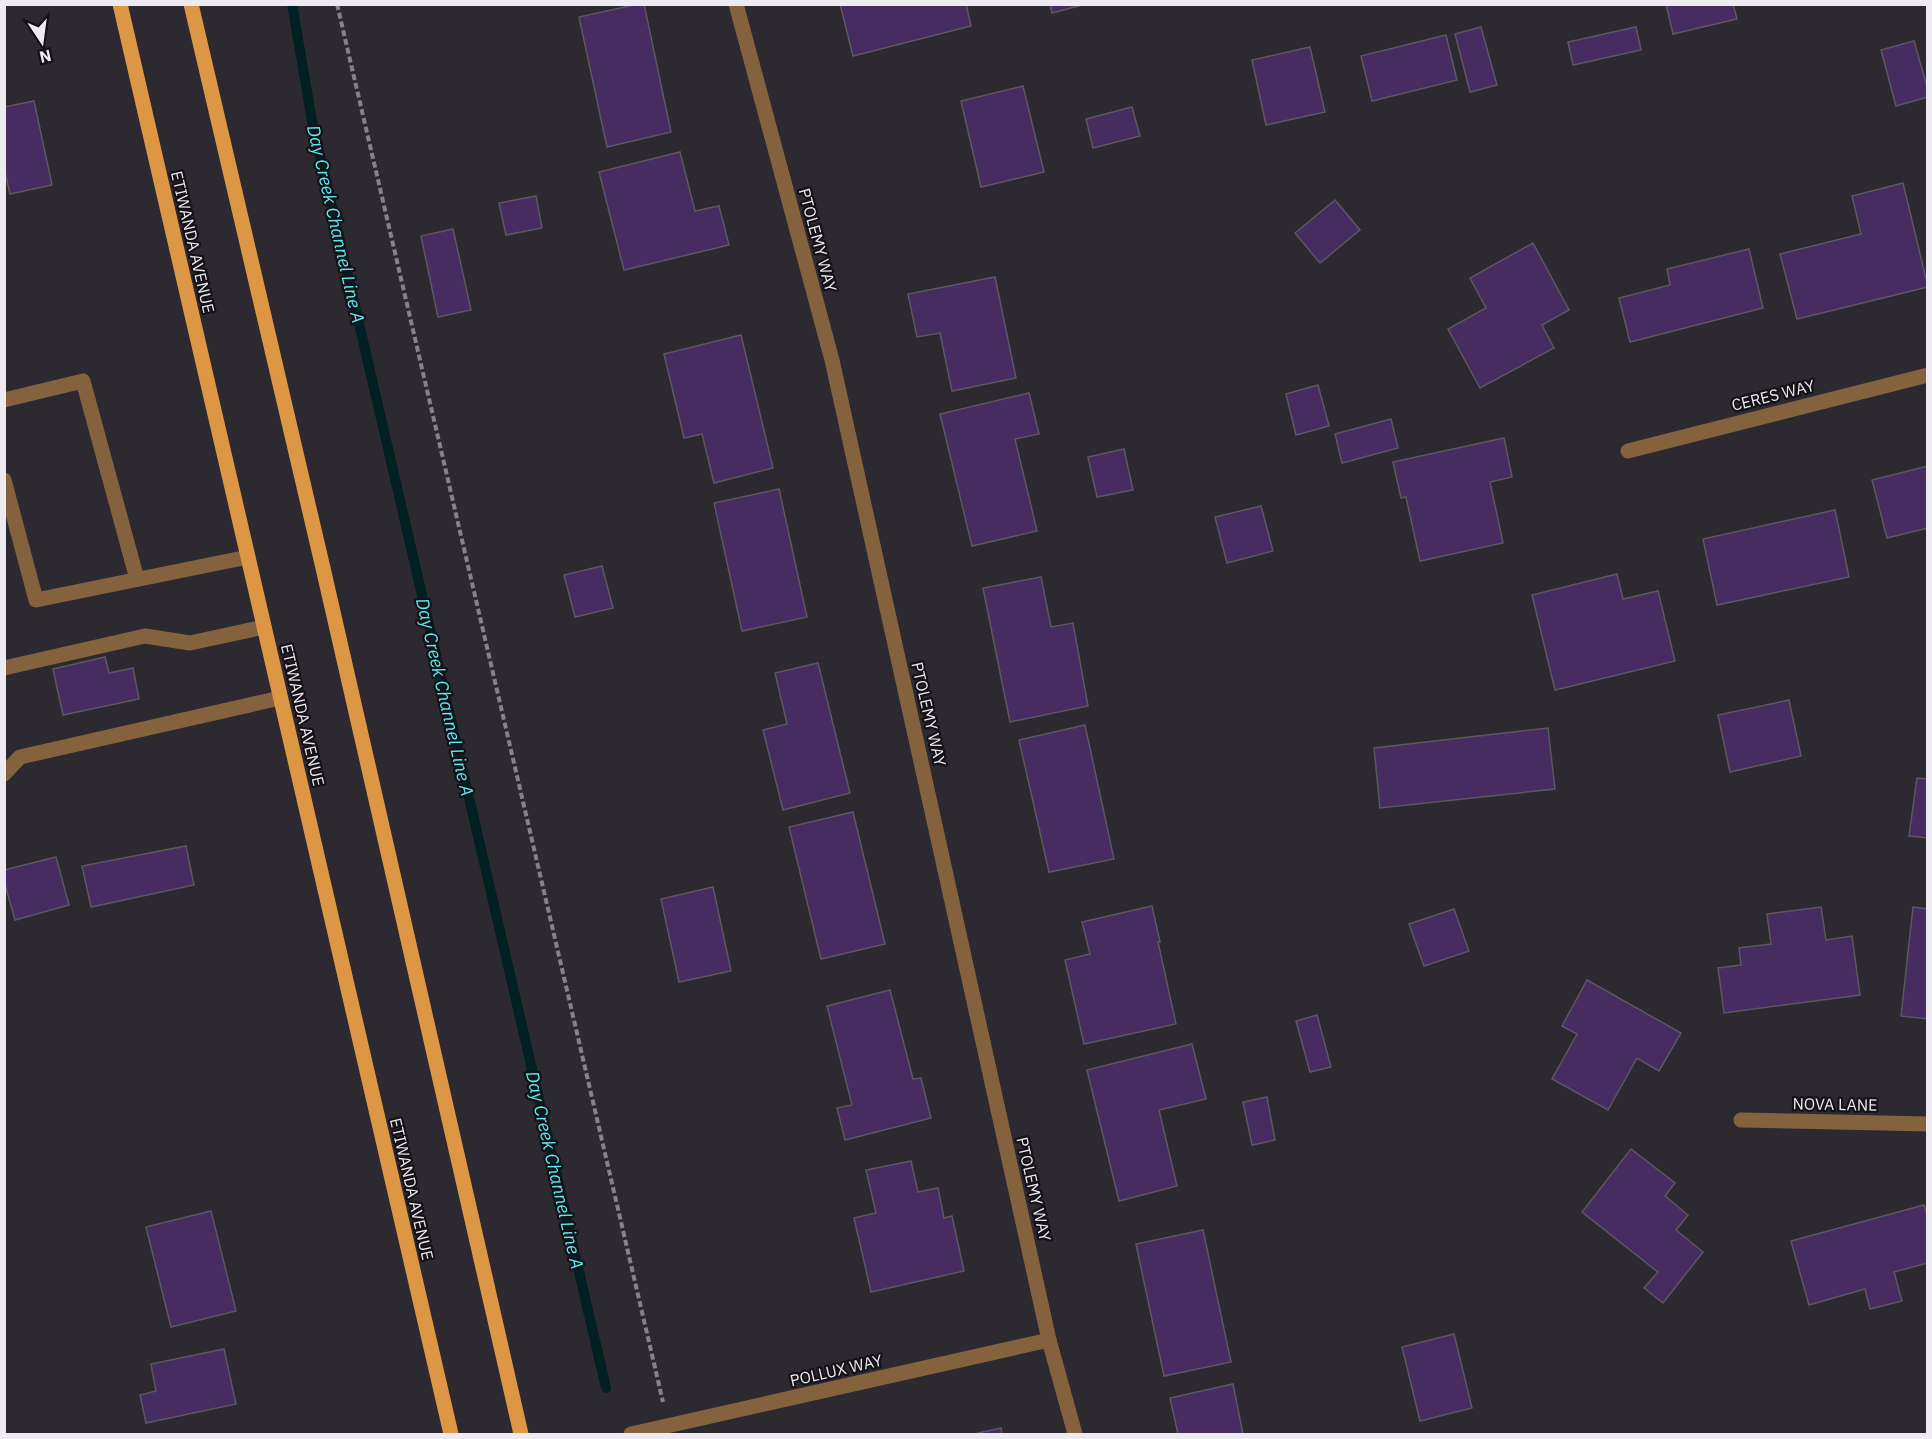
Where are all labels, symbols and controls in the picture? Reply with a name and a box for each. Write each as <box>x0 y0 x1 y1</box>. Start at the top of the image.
north arrow <box>12 12 72 72</box>
text: N <box>37 46 53 68</box>
water label: Day Creek Channel Line A <box>302 123 370 325</box>
street label: ETIWANDA AVENUE <box>167 169 219 315</box>
street label: PTOLEMY WAY <box>795 186 842 295</box>
street label: CERES WAY <box>1729 375 1817 415</box>
water label: Day Creek Channel Line A <box>411 596 479 798</box>
street label: ETIWANDA AVENUE <box>277 642 329 788</box>
street label: PTOLEMY WAY <box>907 660 951 769</box>
water label: Day Creek Channel Line A <box>521 1069 589 1271</box>
street label: NOVA LANE <box>1792 1093 1878 1115</box>
street label: ETIWANDA AVENUE <box>386 1116 438 1262</box>
street label: PTOLEMY WAY <box>1012 1135 1056 1244</box>
street label: POLLUX WAY <box>788 1350 885 1390</box>

